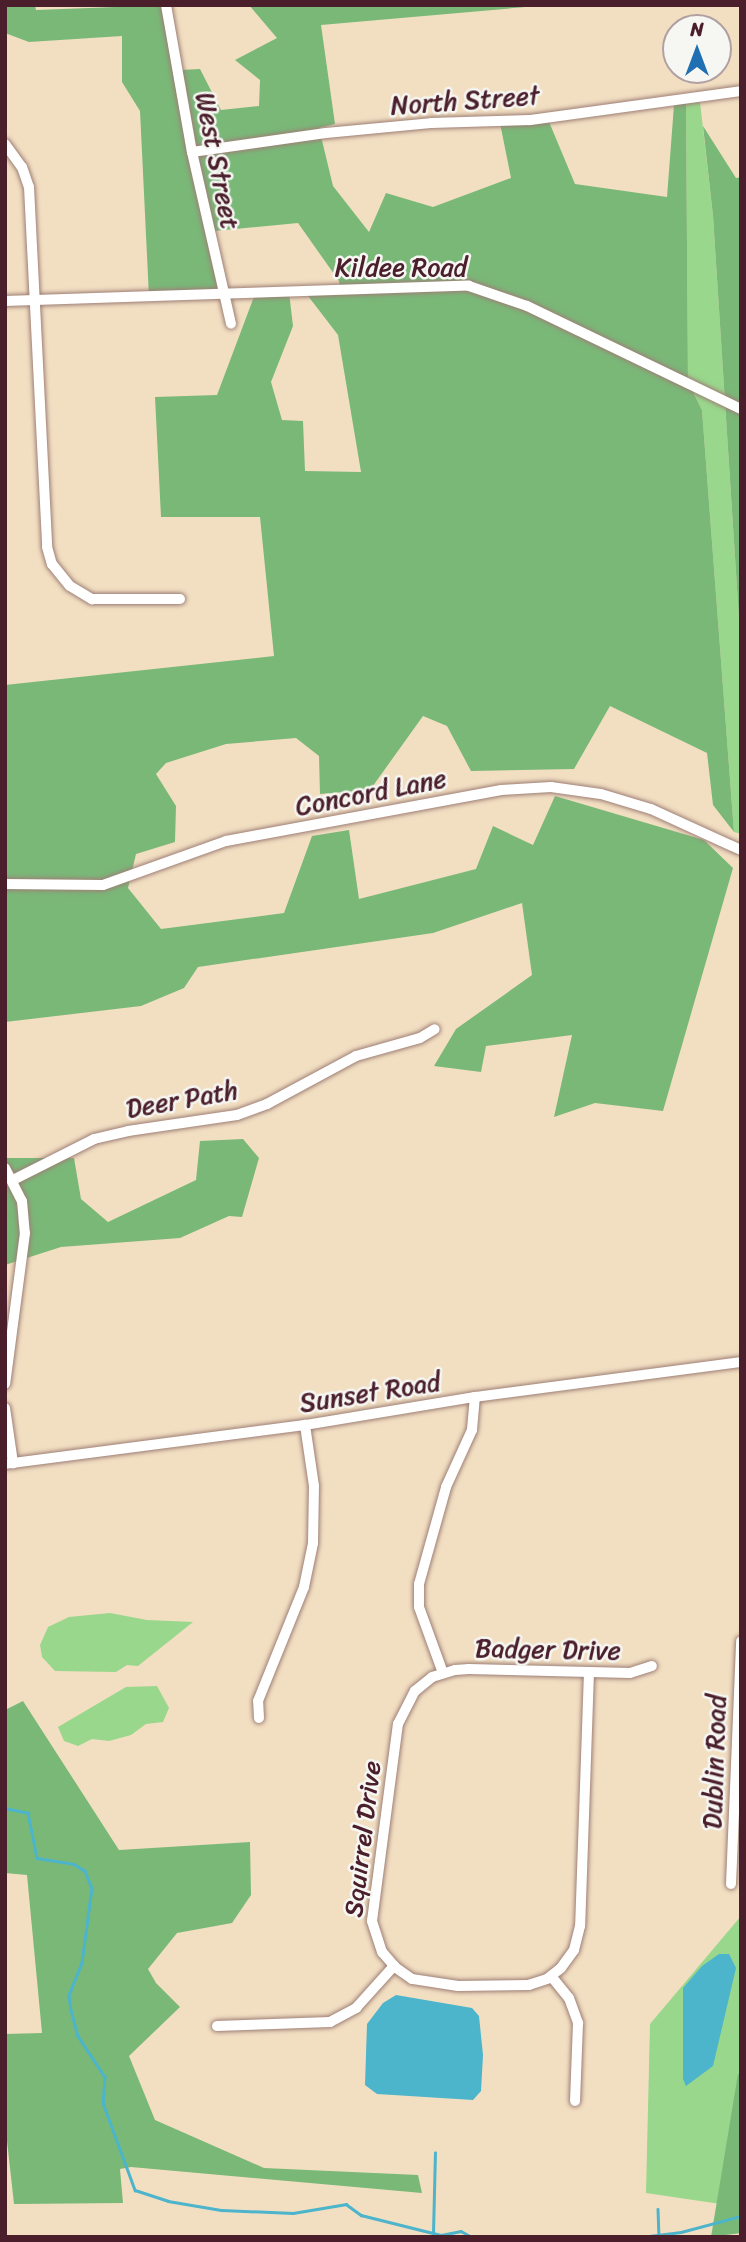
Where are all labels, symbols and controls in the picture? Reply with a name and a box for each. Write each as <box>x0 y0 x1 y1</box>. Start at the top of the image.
text: N <box>690 13 704 46</box>
north arrow <box>662 14 732 84</box>
street label: North Street <box>389 80 541 122</box>
street label: West Street <box>188 90 246 232</box>
street label: Kildee Road <box>335 252 467 284</box>
street label: Concord Lane <box>293 763 449 823</box>
street label: Deer Path <box>123 1075 241 1125</box>
street label: Sunset Road <box>297 1366 443 1420</box>
street label: Badger Drive <box>475 1633 621 1667</box>
street label: Dublin Road <box>697 1694 733 1830</box>
street label: Squirrel Drive <box>338 1759 388 1919</box>

